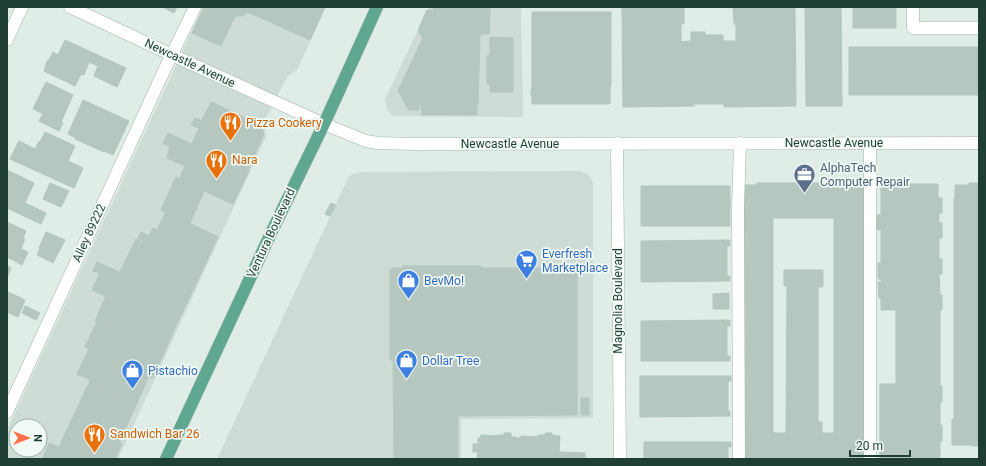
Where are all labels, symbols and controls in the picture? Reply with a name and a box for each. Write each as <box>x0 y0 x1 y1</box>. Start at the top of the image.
street label: Newcastle Avenue <box>142 36 238 90</box>
restaurant icon: Pizza Cookery <box>217 110 243 143</box>
place label: Pizza Cookery <box>246 116 322 130</box>
street label: Newcastle Avenue <box>785 136 883 150</box>
street label: Newcastle Avenue <box>461 137 559 151</box>
restaurant icon: Nara <box>204 147 230 180</box>
place label: Nara <box>232 153 257 167</box>
place label: AlphaTech Computer Repair <box>820 161 910 189</box>
office icon: AlphaTech Computer Repair <box>792 162 818 195</box>
street label: Ventura Boulevard <box>244 186 298 280</box>
street label: Alley 89222 <box>69 202 109 264</box>
place label: Everfresh Marketplace <box>542 247 608 275</box>
supermarket icon: Everfresh Marketplace <box>513 248 539 281</box>
street label: Magnolia Boulevard <box>611 248 625 354</box>
shop icon: BevMo! <box>396 268 422 301</box>
place label: BevMo! <box>424 274 464 288</box>
shop icon: Dollar Tree <box>394 348 420 381</box>
place label: Dollar Tree <box>422 354 479 368</box>
shop icon: Pistachio <box>119 358 145 391</box>
place label: Pistachio <box>148 364 198 378</box>
north arrow <box>8 418 48 458</box>
restaurant icon: Sandwich Bar 26 <box>82 421 108 454</box>
place label: Sandwich Bar 26 <box>110 427 200 441</box>
scale bar <box>850 432 910 458</box>
text: N <box>31 434 44 442</box>
text: 20 m <box>856 439 883 453</box>

